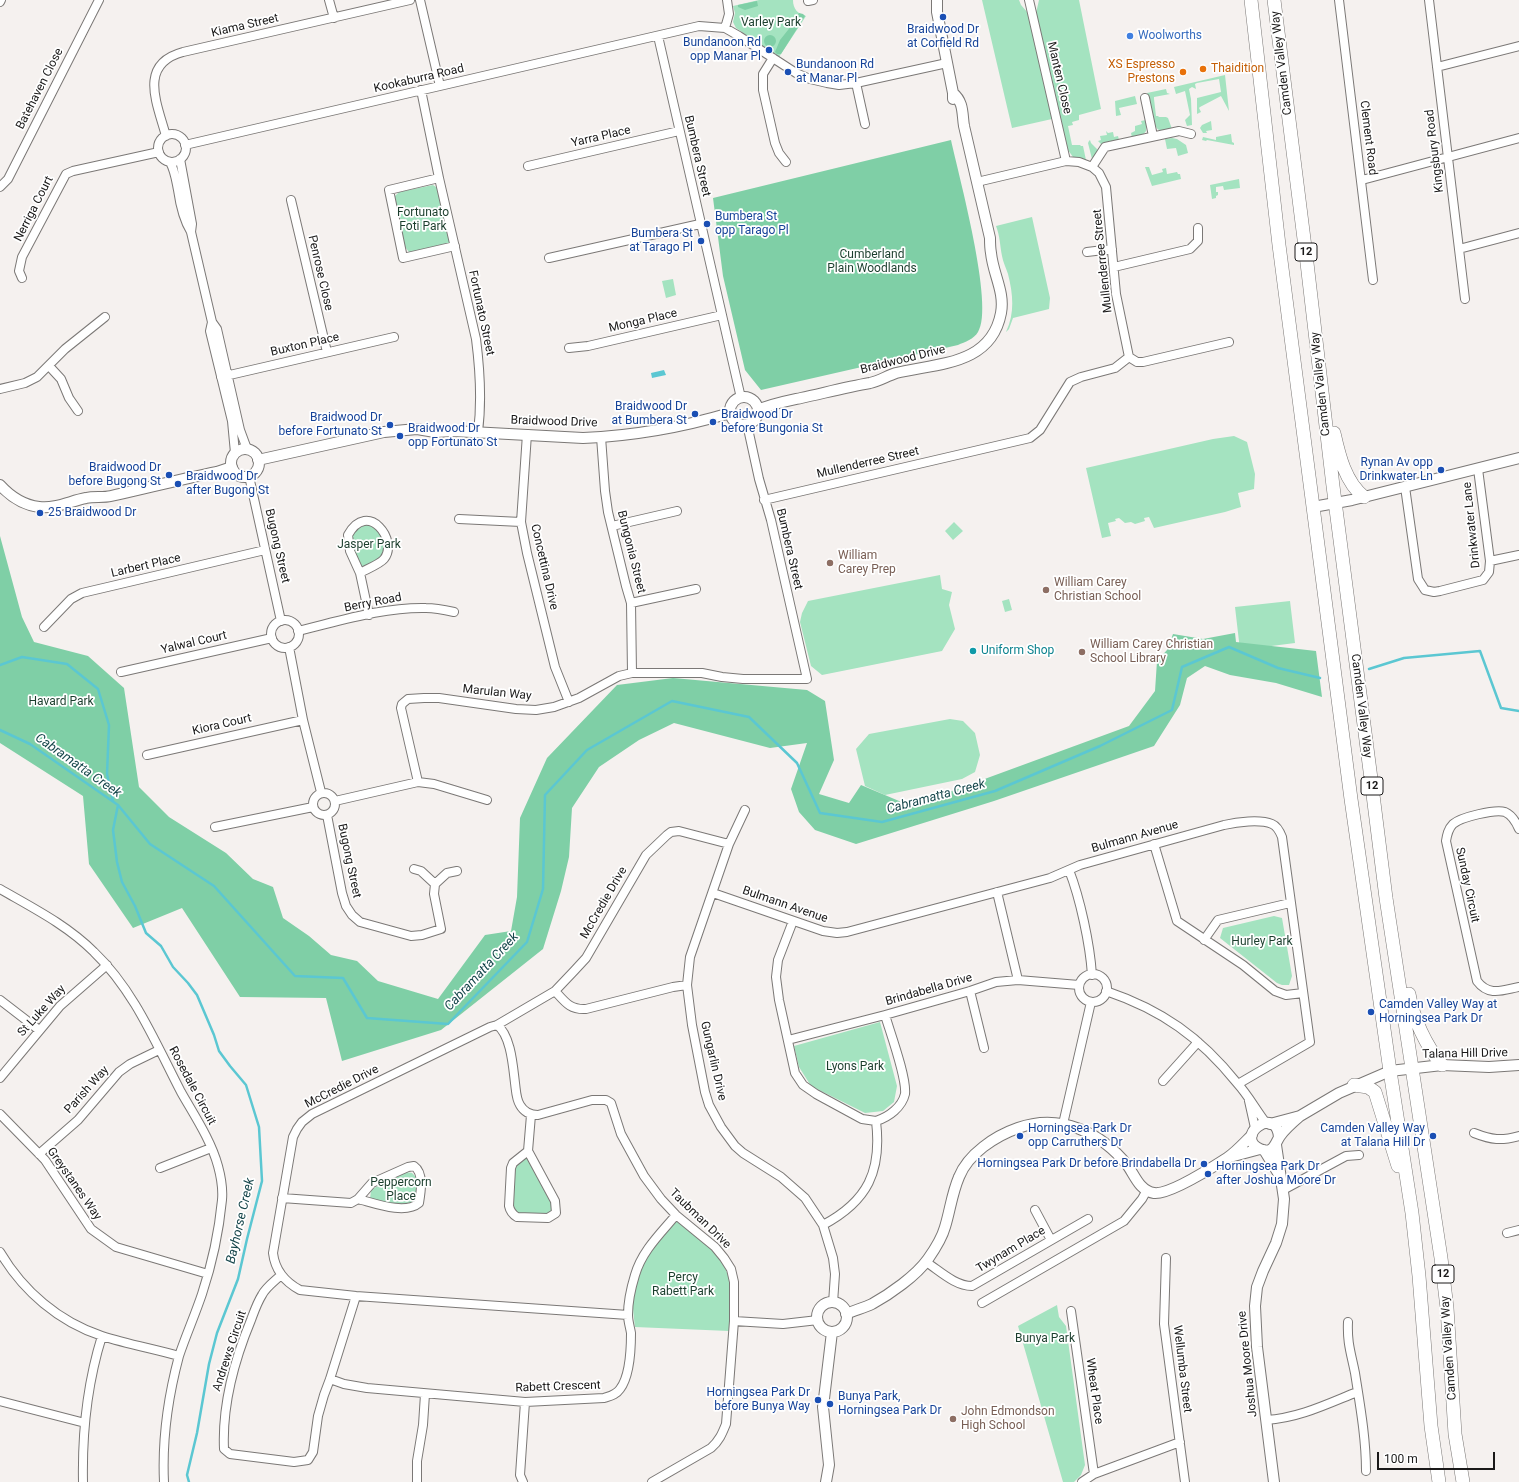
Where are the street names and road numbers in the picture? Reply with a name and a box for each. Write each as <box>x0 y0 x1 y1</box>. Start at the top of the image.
street label: Camden Valley Way <box>1268 10 1296 116</box>
street label: Kiama Street <box>210 11 280 41</box>
street label: Manten Close <box>1044 40 1074 116</box>
street label: Batehaven Close <box>13 46 67 132</box>
street label: Kookaburra Road <box>373 62 465 96</box>
street label: Clement Road <box>1356 100 1380 176</box>
street label: Kingsbury Road <box>1423 109 1447 193</box>
street label: Bumbera Street <box>681 114 713 198</box>
street label: Yarra Place <box>570 123 632 151</box>
street label: Nerriga Court <box>11 174 57 244</box>
street label: Mullenderree Street <box>1090 208 1116 314</box>
street label: Penrose Close <box>304 234 336 312</box>
road number: 12 <box>1295 243 1317 261</box>
street label: Fortunato Street <box>465 269 497 357</box>
street label: Monga Place <box>607 306 679 336</box>
street label: Buxton Place <box>269 330 341 360</box>
street label: Camden Valley Way <box>1308 331 1334 437</box>
street label: Braidwood Drive <box>859 342 947 378</box>
street label: Braidwood Drive <box>510 413 598 431</box>
street label: Mullenderree Street <box>816 444 920 482</box>
street label: Drinkwater Lane <box>1460 481 1484 569</box>
street label: Bumbera Street <box>773 507 805 591</box>
street label: Bugong Street <box>261 508 293 584</box>
street label: Bungonia Street <box>614 509 648 595</box>
street label: Concettina Drive <box>527 523 561 611</box>
street label: Larbert Place <box>110 551 182 581</box>
street label: Berry Road <box>343 590 403 616</box>
street label: Yalwal Court <box>160 628 228 658</box>
street label: Camden Valley Way <box>1347 653 1375 759</box>
street label: Marulan Way <box>462 682 532 704</box>
street label: Kiora Court <box>191 711 253 739</box>
road number: 12 <box>1361 777 1383 795</box>
street label: Bulmann Avenue <box>1090 818 1180 856</box>
street label: Bugong Street <box>334 822 364 900</box>
street label: Sunday Circuit <box>1452 846 1482 924</box>
street label: McCredie Drive <box>578 864 630 942</box>
street label: Bulmann Avenue <box>740 884 830 926</box>
street label: Brindabella Drive <box>884 971 974 1009</box>
street label: St Luke Way <box>15 982 69 1040</box>
street label: Gungarlin Drive <box>697 1020 729 1102</box>
street label: Rosedale Circuit <box>165 1044 219 1128</box>
street label: Talana Hill Drive <box>1422 1046 1508 1062</box>
street label: McCredie Drive <box>303 1062 381 1112</box>
street label: Parish Way <box>62 1063 112 1117</box>
street label: Greystanes Way <box>44 1145 104 1223</box>
street label: Taubman Drive <box>666 1186 734 1252</box>
street label: Twynam Place <box>974 1224 1048 1276</box>
road number: 12 <box>1432 1265 1454 1283</box>
street label: Camden Valley Way <box>1438 1295 1460 1401</box>
street label: Andrews Circuit <box>210 1309 250 1393</box>
street label: Joshua Moore Drive <box>1235 1310 1261 1418</box>
street label: Wellumba Street <box>1170 1325 1194 1413</box>
street label: Wheat Place <box>1082 1357 1106 1425</box>
street label: Rabett Crescent <box>515 1378 601 1396</box>

